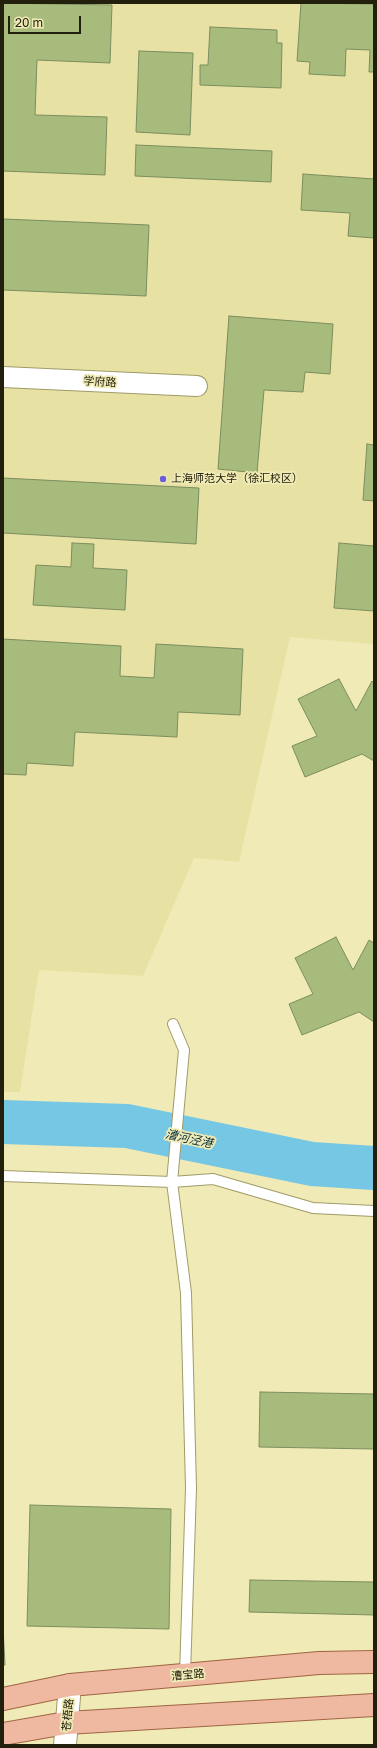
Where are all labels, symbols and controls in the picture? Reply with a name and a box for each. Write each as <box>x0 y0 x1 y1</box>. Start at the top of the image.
scale bar <box>10 8 83 34</box>
text: 20 m <box>15 15 43 30</box>
street label: 学府路 <box>83 375 117 389</box>
place label: 上海师范大学（徐汇校区） <box>171 472 303 486</box>
marker: 上海师范大学（徐汇校区） <box>158 474 168 484</box>
water label: 漕河泾港 <box>164 1127 214 1151</box>
street label: 漕宝路 <box>171 1667 205 1683</box>
street label: 苍梧路 <box>60 1698 76 1732</box>

